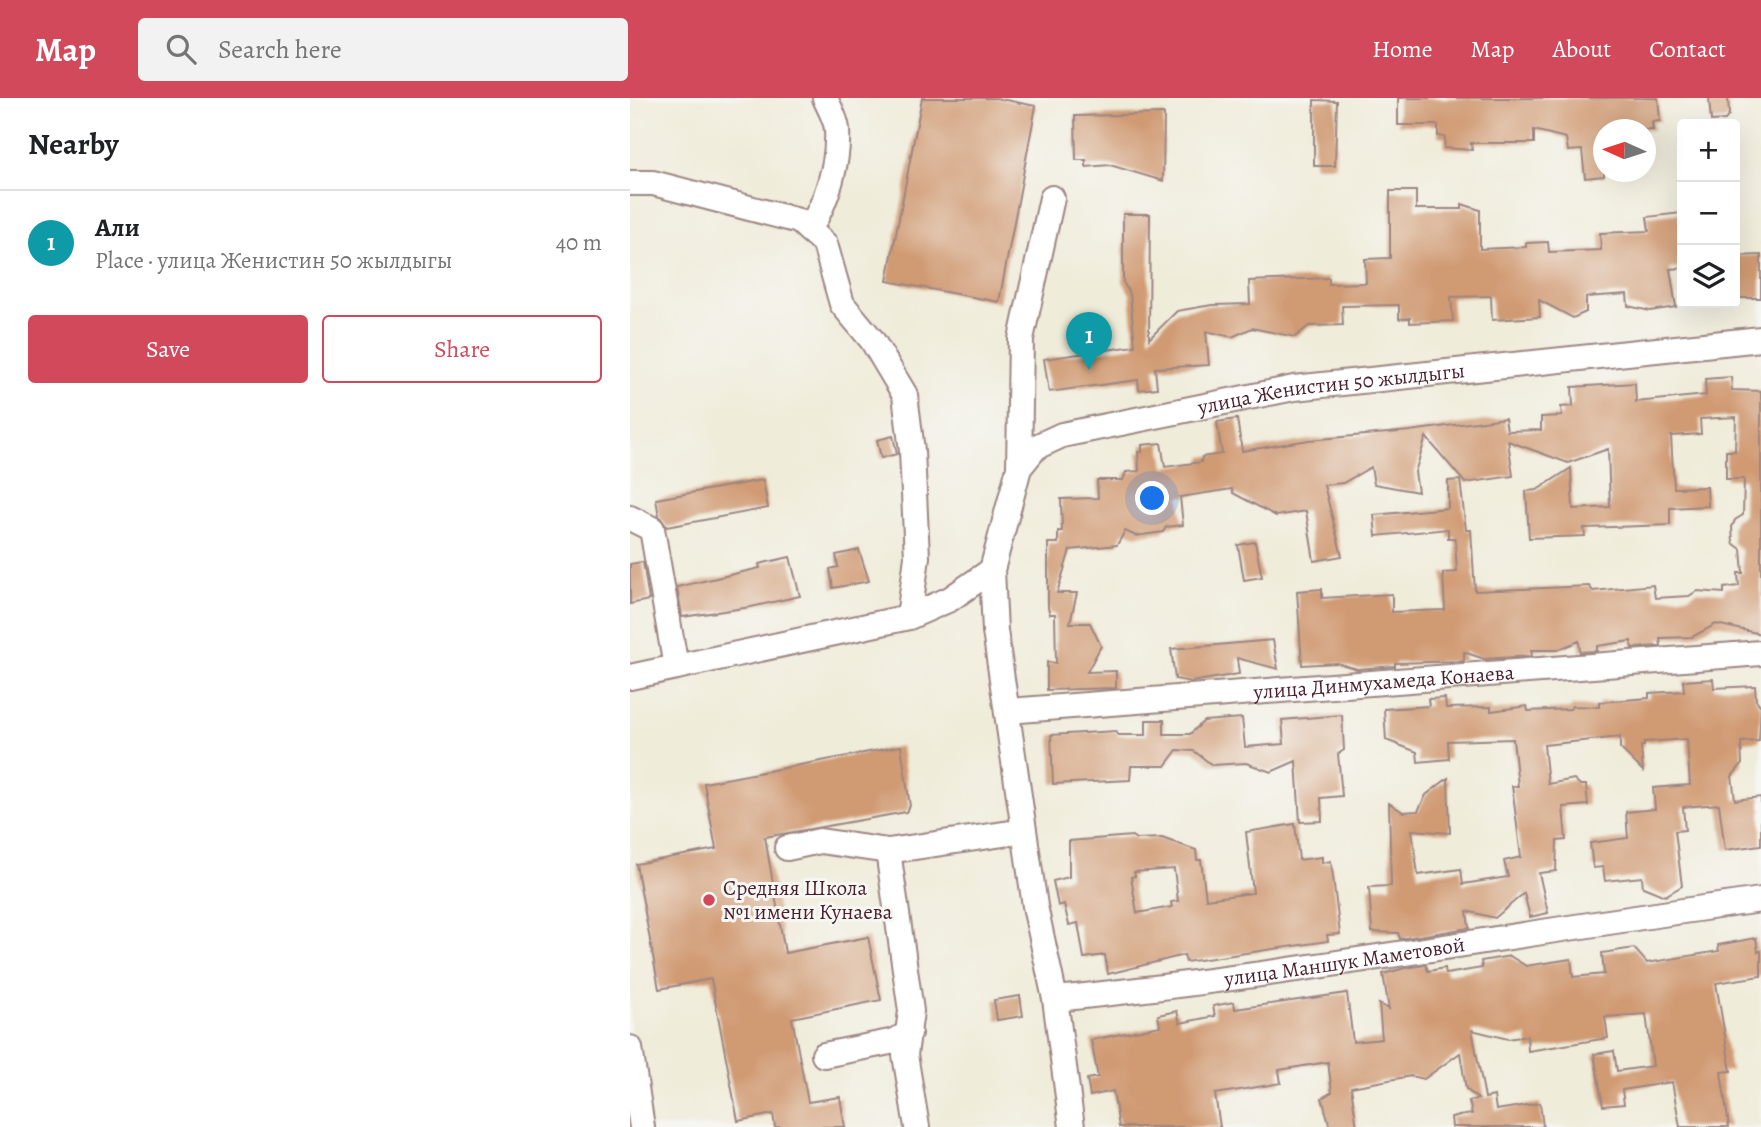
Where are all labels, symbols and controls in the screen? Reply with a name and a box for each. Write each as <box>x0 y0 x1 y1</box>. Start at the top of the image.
search box <box>138 18 628 81</box>
text: Map <box>35 27 96 72</box>
icon: search <box>162 30 200 68</box>
text: Search here <box>218 32 342 67</box>
text: Home <box>1372 33 1433 65</box>
text: Map <box>1471 33 1515 65</box>
text: About <box>1553 33 1611 65</box>
text: Contact <box>1649 33 1726 65</box>
north arrow <box>1593 119 1656 182</box>
map controls <box>1677 119 1740 308</box>
button: + <box>1677 119 1740 182</box>
text: Nearby <box>28 124 119 164</box>
button: − <box>1677 182 1740 245</box>
text: Али <box>95 210 140 245</box>
text: 1 <box>47 227 55 258</box>
text: 40 m <box>556 227 602 258</box>
text: Place · улица Женистин 50 жылдыгы <box>95 245 452 276</box>
button: layers <box>1677 245 1740 308</box>
pin: 1 <box>1066 312 1112 370</box>
button: Save <box>28 315 308 383</box>
button: Share <box>322 315 602 383</box>
street label: улица Женистин 50 жылдыгы <box>1194 356 1466 421</box>
your location <box>1135 481 1169 515</box>
street label: улица Динмухамеда Конаева <box>1252 658 1516 706</box>
place label: Средняя Школа №1 имени Кунаева <box>723 874 893 926</box>
marker: Средняя Школа №1 имени Кунаева <box>701 892 717 908</box>
street label: улица Маншук Маметовой <box>1222 930 1467 993</box>

